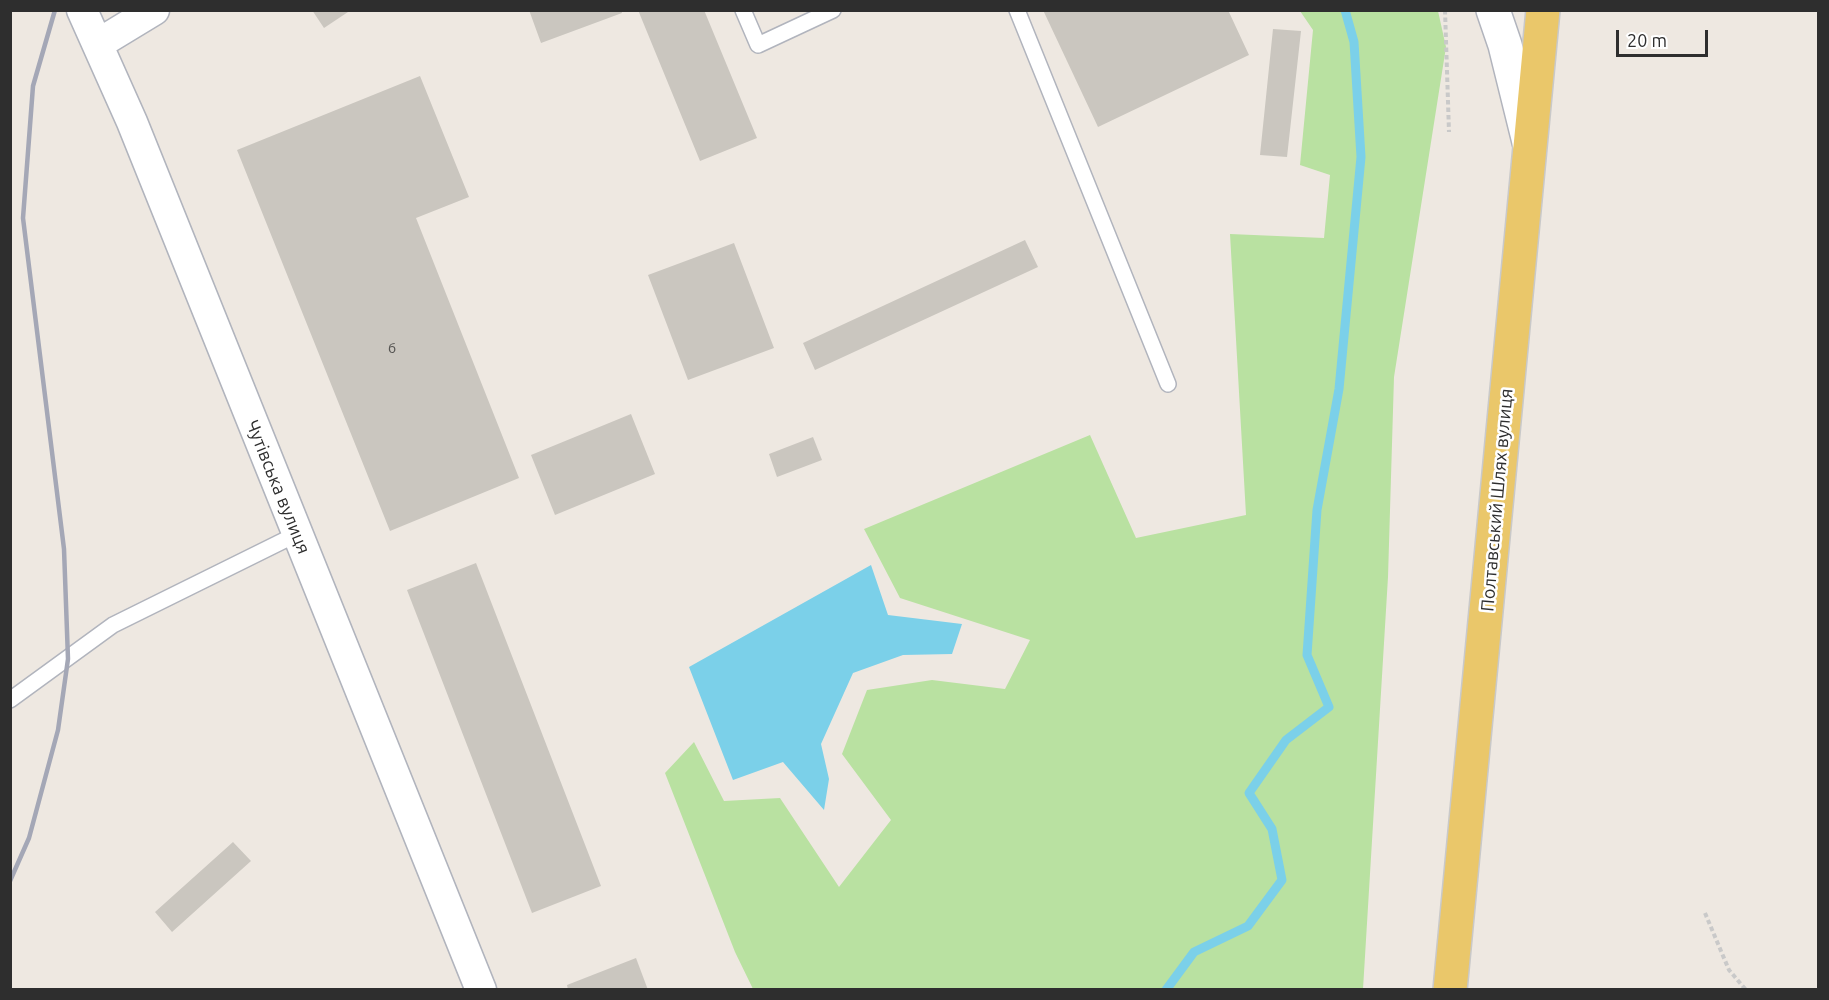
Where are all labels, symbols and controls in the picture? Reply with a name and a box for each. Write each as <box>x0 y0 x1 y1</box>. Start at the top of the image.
scale bar <box>1619 18 1710 56</box>
text: 20 m <box>1627 30 1667 50</box>
house number: 6 <box>388 339 396 357</box>
street label: Полтавський Шлях вулиця <box>1476 388 1518 612</box>
street label: Чутівська вулиця <box>241 417 315 557</box>

